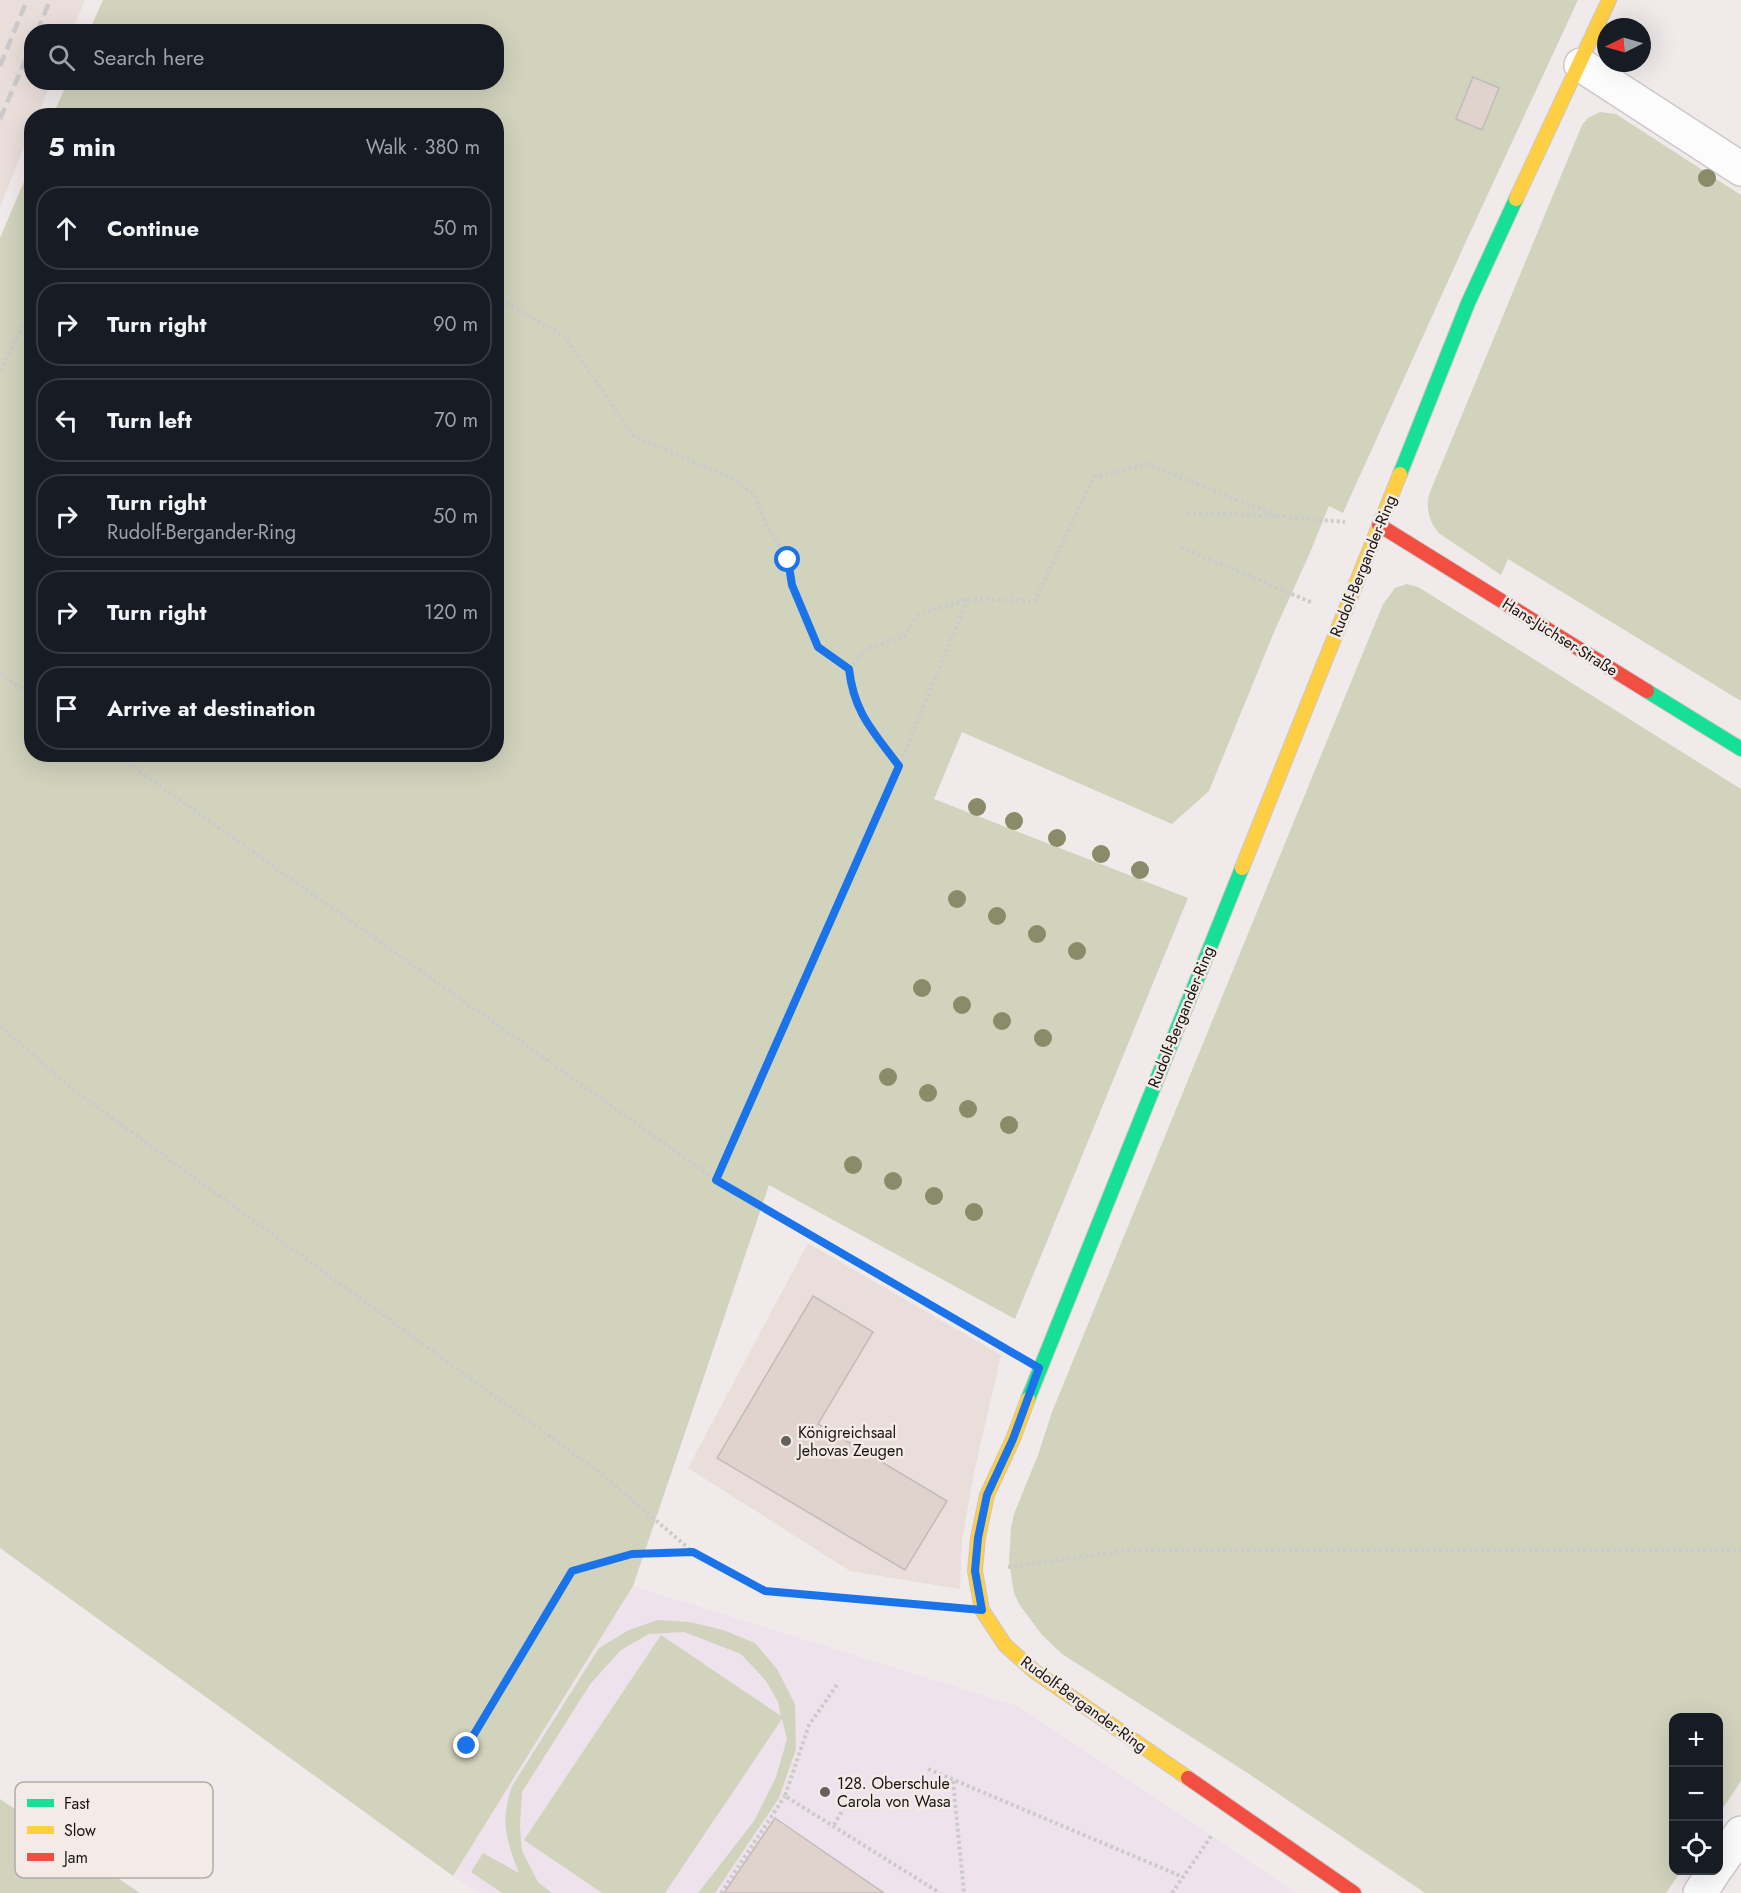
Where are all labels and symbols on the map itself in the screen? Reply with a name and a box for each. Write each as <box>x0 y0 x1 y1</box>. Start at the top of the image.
north arrow <box>1597 18 1651 72</box>
street label: Rudolf-Bergander-Ring <box>1324 492 1402 640</box>
route start <box>774 546 800 572</box>
street label: Hans-Jüchser-Straße <box>1498 592 1622 682</box>
street label: Rudolf-Bergander-Ring <box>1142 943 1220 1091</box>
place label: Königreichsaal Jehovas Zeugen <box>796 1421 904 1462</box>
marker: Königreichsaal Jehovas Zeugen <box>779 1434 793 1448</box>
street label: Rudolf-Bergander-Ring <box>1016 1650 1152 1758</box>
route end <box>453 1732 479 1758</box>
place label: 128. Oberschule Carola von Wasa <box>837 1772 951 1813</box>
legend <box>15 1782 213 1878</box>
marker: 128. Oberschule Carola von Wasa <box>818 1785 832 1799</box>
text: Fast <box>64 1792 90 1815</box>
text: Slow <box>64 1819 96 1842</box>
text: Jam <box>62 1846 88 1869</box>

